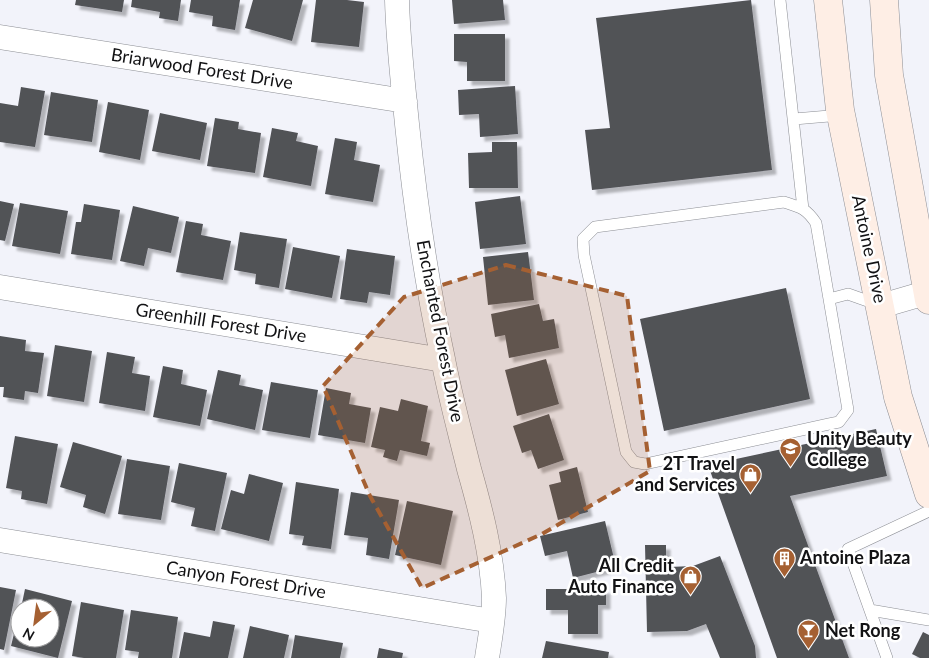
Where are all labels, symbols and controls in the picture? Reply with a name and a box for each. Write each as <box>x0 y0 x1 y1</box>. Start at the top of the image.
street label: Briarwood Forest Drive <box>110 43 295 93</box>
street label: Antoine Drive <box>848 193 892 305</box>
street label: Enchanted Forest Drive <box>412 238 469 424</box>
street label: Greenhill Forest Drive <box>134 298 308 346</box>
place label: Unity Beauty College <box>807 427 912 470</box>
school or university icon: Unity Beauty College <box>779 437 803 468</box>
place label: 2T Travel and Services <box>635 452 735 495</box>
shop icon: 2T Travel and Services <box>739 462 763 493</box>
building icon: Antoine Plaza <box>772 546 796 577</box>
place label: Antoine Plaza <box>799 546 910 568</box>
place label: All Credit Auto Finance <box>567 554 674 597</box>
street label: Canyon Forest Drive <box>165 555 328 603</box>
shop icon: All Credit Auto Finance <box>678 564 702 595</box>
north arrow <box>10 598 60 648</box>
bar icon: Net Rong <box>797 619 821 650</box>
place label: Net Rong <box>825 619 901 641</box>
text: N <box>20 625 37 645</box>

